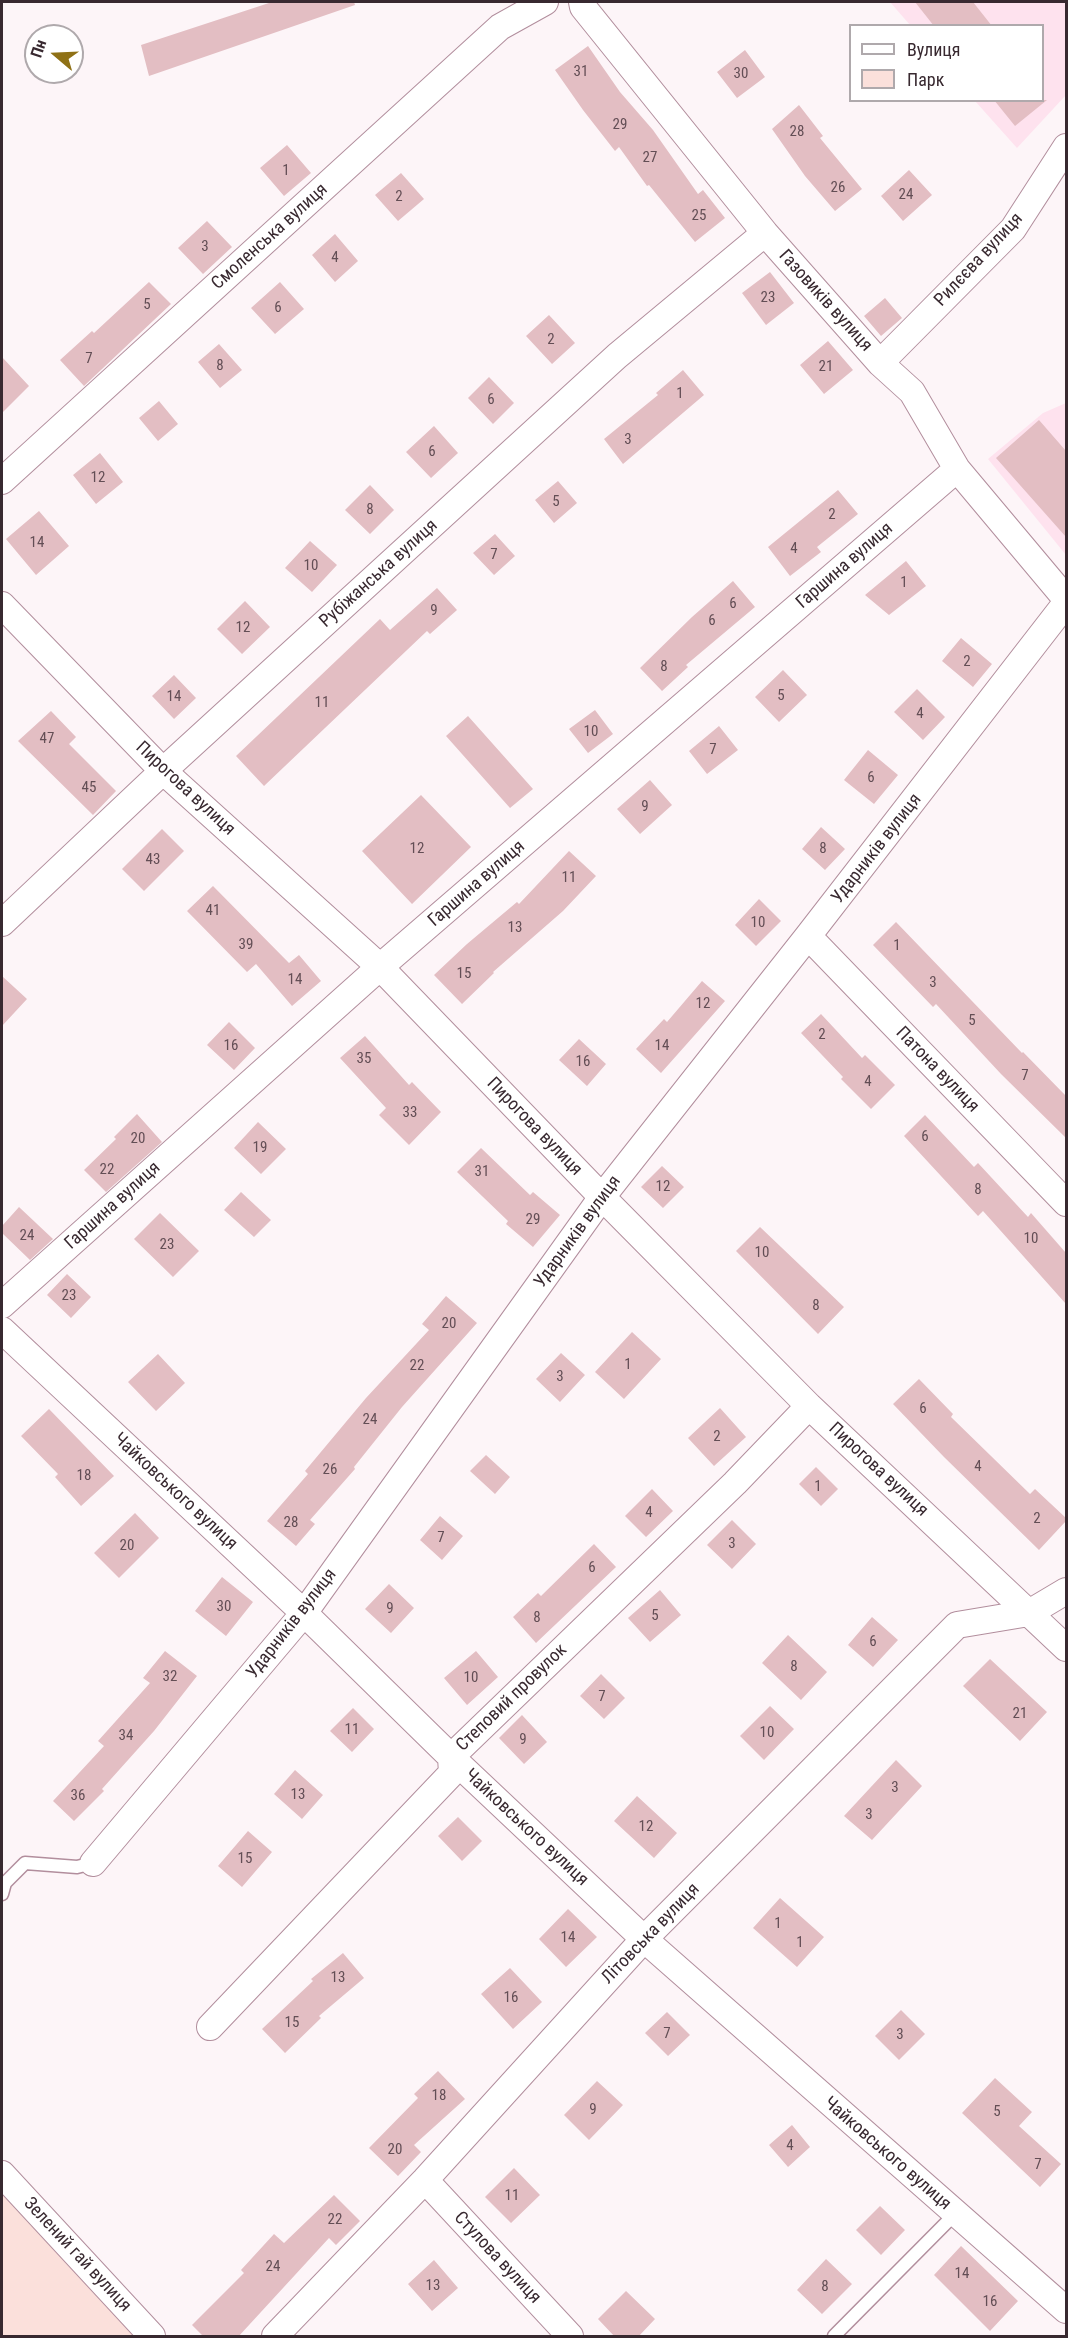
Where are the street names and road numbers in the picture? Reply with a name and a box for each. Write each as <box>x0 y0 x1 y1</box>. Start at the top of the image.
street label: Смоленська вулиця <box>208 179 332 295</box>
street label: Рилєєва вулиця <box>930 209 1028 311</box>
street label: Газовиків вулиця <box>774 246 876 356</box>
street label: Рубіжанська вулиця <box>316 515 442 633</box>
street label: Гаршина вулиця <box>792 518 898 614</box>
street label: Пирогова вулиця <box>131 737 239 841</box>
street label: Ударників вулиця <box>827 790 927 908</box>
street label: Гаршина вулиця <box>424 836 530 932</box>
street label: Патона вулиця <box>891 1023 983 1117</box>
street label: Пирогова вулиця <box>482 1073 586 1181</box>
street label: Гаршина вулиця <box>61 1158 165 1254</box>
street label: Ударників вулиця <box>530 1172 626 1292</box>
street label: Пирогова вулиця <box>824 1418 932 1522</box>
street label: Чайковського вулиця <box>108 1429 242 1555</box>
street label: Ударників вулиця <box>242 1565 342 1683</box>
street label: Степовий провулок <box>452 1640 572 1756</box>
street label: Чайковського вулиця <box>459 1765 593 1891</box>
street label: Літовська вулиця <box>598 1879 704 1989</box>
street label: Чайковського вулиця <box>819 2093 955 2215</box>
street label: Зелений гай вулиця <box>19 2193 135 2317</box>
street label: Стулова вулиця <box>449 2208 545 2308</box>

